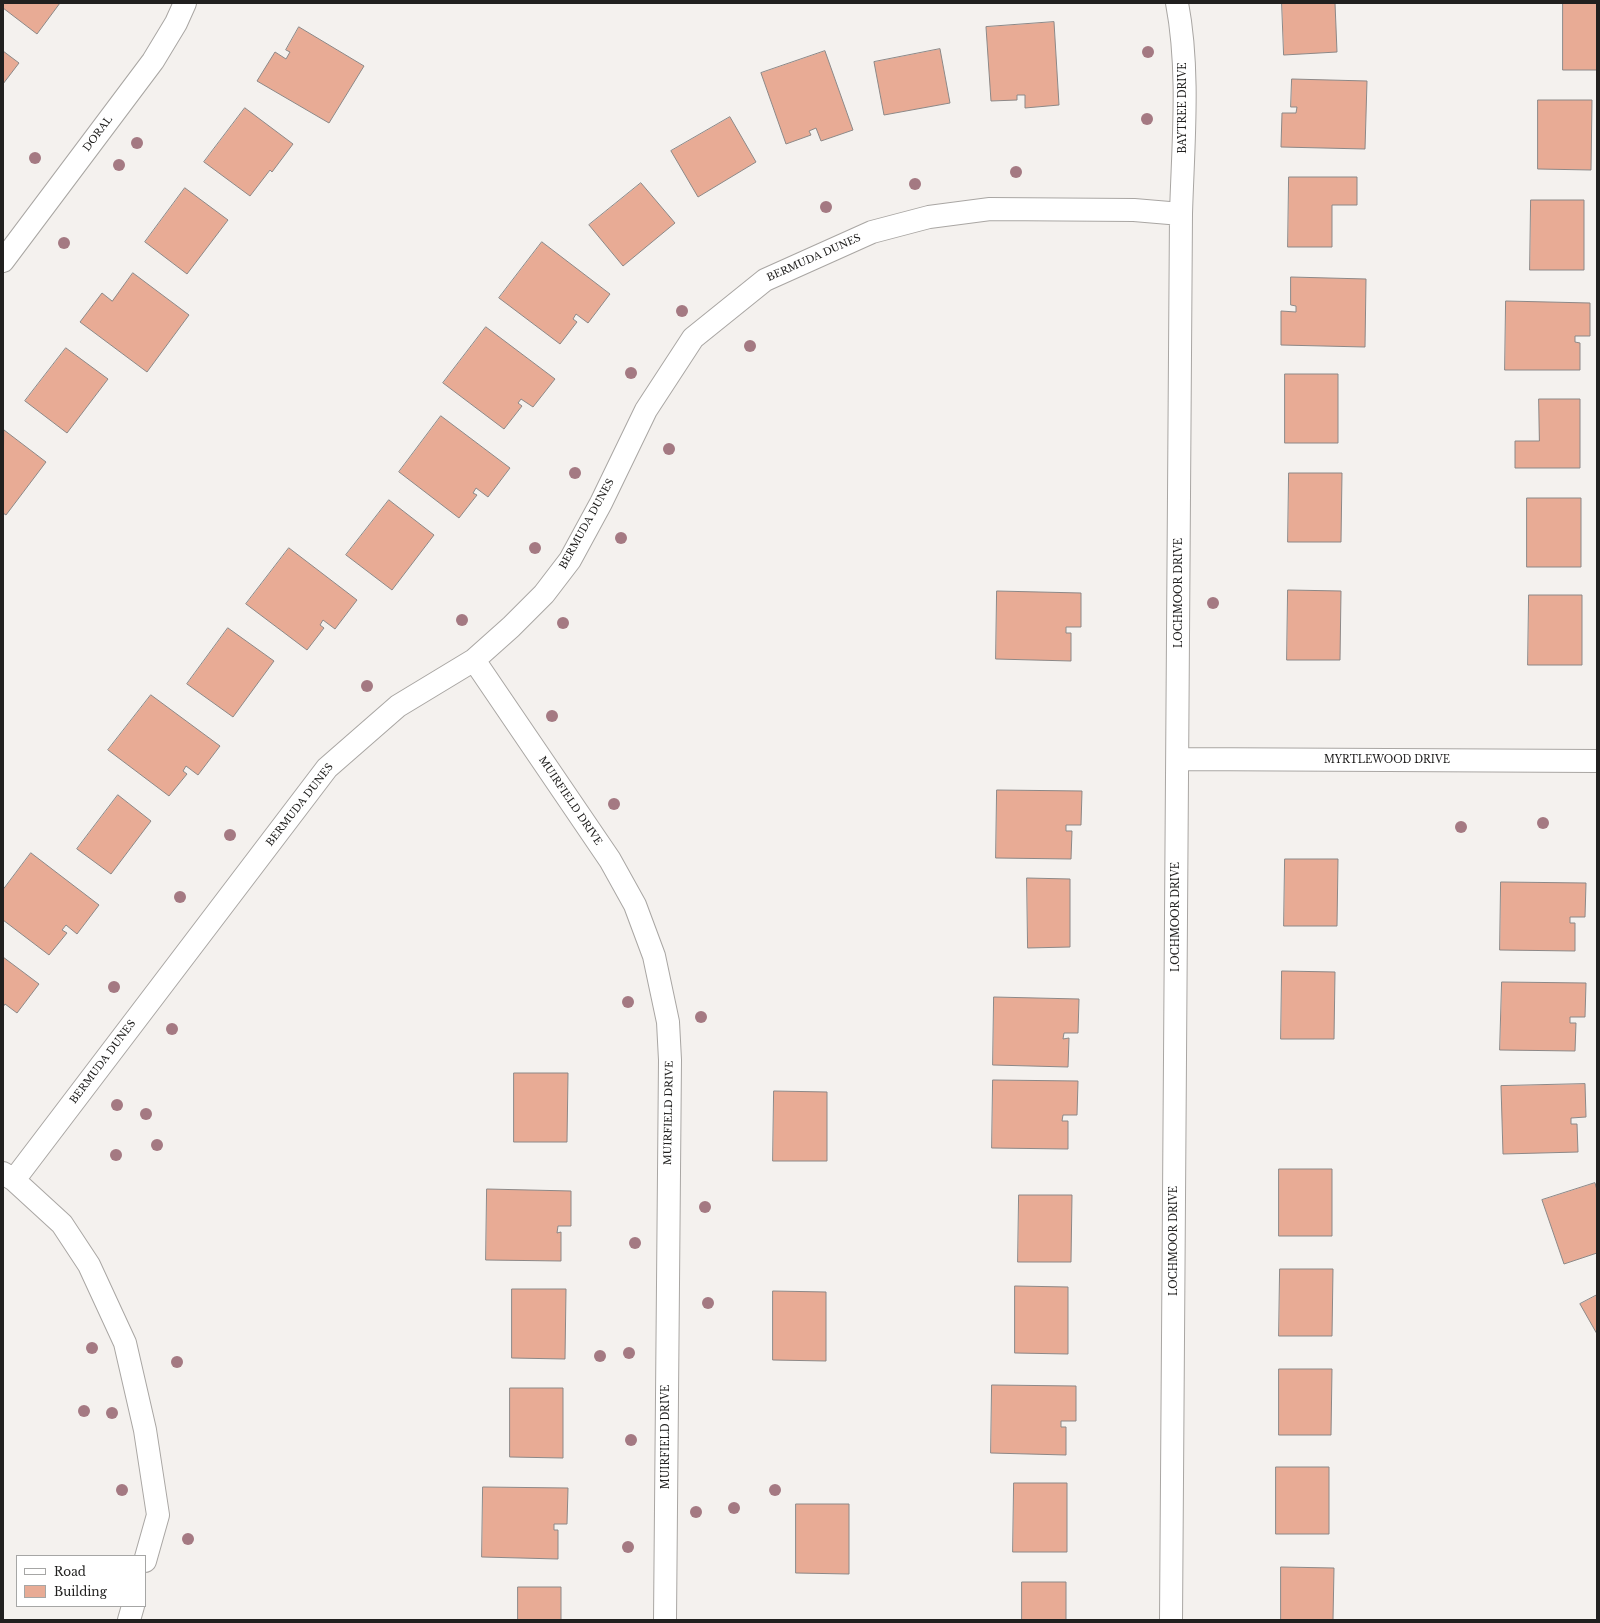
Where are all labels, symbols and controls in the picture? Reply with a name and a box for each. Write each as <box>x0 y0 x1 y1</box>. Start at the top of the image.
street label: BAYTREE DRIVE <box>1177 62 1189 154</box>
street label: DORAL <box>81 114 115 154</box>
street label: BERMUDA DUNES <box>765 232 863 284</box>
street label: BERMUDA DUNES <box>557 477 617 571</box>
street label: LOCHMOOR DRIVE <box>1173 538 1185 648</box>
street label: MUIRFIELD DRIVE <box>536 754 604 848</box>
street label: MYRTLEWOOD DRIVE <box>1324 754 1450 766</box>
street label: BERMUDA DUNES <box>264 761 336 849</box>
street label: LOCHMOOR DRIVE <box>1170 862 1182 972</box>
street label: BERMUDA DUNES <box>68 1018 138 1106</box>
street label: MUIRFIELD DRIVE <box>662 1061 676 1165</box>
street label: LOCHMOOR DRIVE <box>1168 1186 1180 1296</box>
street label: MUIRFIELD DRIVE <box>660 1385 672 1489</box>
legend <box>16 1555 146 1607</box>
text: Road <box>54 1564 86 1579</box>
text: Building <box>54 1584 107 1599</box>

